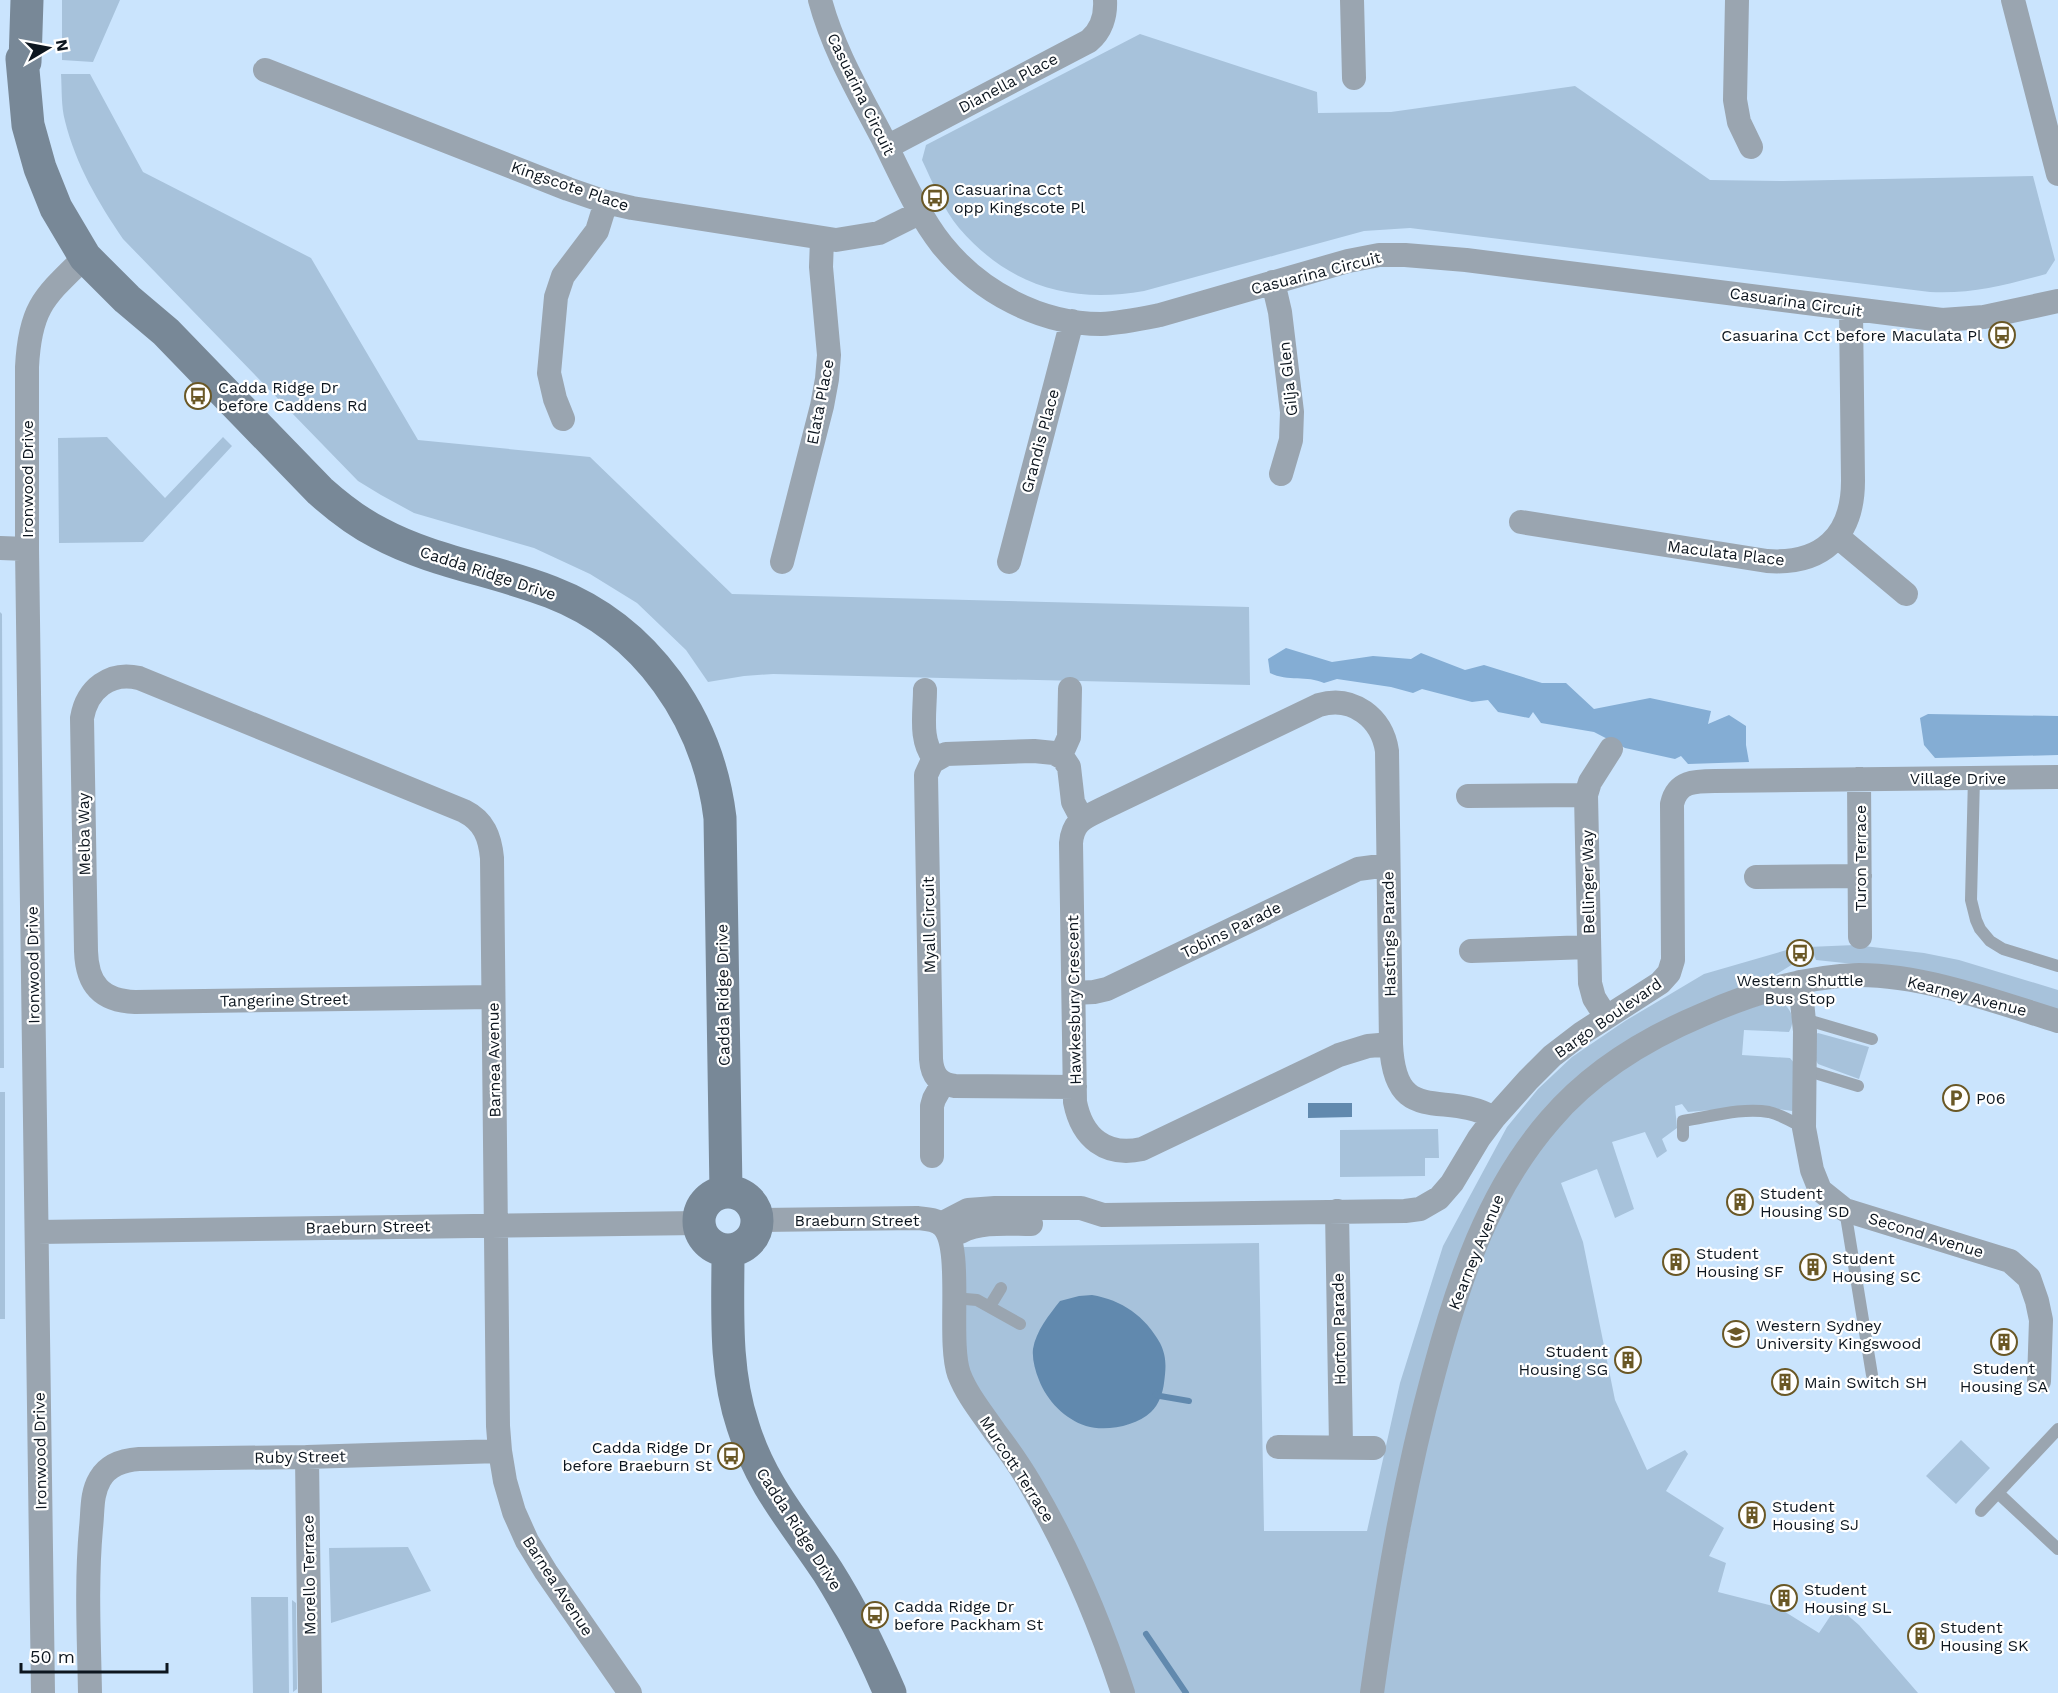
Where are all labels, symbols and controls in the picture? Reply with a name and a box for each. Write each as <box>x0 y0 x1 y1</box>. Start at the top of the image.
north arrow <box>18 18 78 78</box>
street label: Casuarina Circuit <box>823 30 899 158</box>
text: N <box>52 38 73 53</box>
street label: Dianella Place <box>955 49 1061 117</box>
street label: Kingscote Place <box>509 157 631 215</box>
place label: Casuarina Cct opp Kingscote Pl <box>954 180 1085 217</box>
bus stop icon: Casuarina Cct opp Kingscote Pl <box>920 183 950 213</box>
street label: Casuarina Circuit <box>1249 248 1383 298</box>
street label: Casuarina Circuit <box>1729 283 1864 321</box>
bus stop icon: Casuarina Cct before Maculata Pl <box>1987 320 2017 350</box>
place label: Casuarina Cct before Maculata Pl <box>1721 326 1982 345</box>
street label: Gilja Glen <box>1275 341 1301 417</box>
street label: Elata Place <box>802 358 838 446</box>
place label: Cadda Ridge Dr before Caddens Rd <box>218 378 367 415</box>
bus stop icon: Cadda Ridge Dr before Caddens Rd <box>183 381 213 411</box>
street label: Grandis Place <box>1017 387 1063 495</box>
street label: Ironwood Drive <box>18 420 37 538</box>
street label: Maculata Place <box>1666 536 1786 570</box>
street label: Cadda Ridge Drive <box>417 542 559 604</box>
street label: Village Drive <box>1910 769 2006 788</box>
street label: Melba Way <box>74 792 94 876</box>
street label: Turon Terrace <box>1851 805 1870 911</box>
street label: Bellinger Way <box>1578 829 1598 934</box>
street label: Hastings Parade <box>1378 871 1400 997</box>
street label: Myall Circuit <box>919 876 939 974</box>
street label: Tobins Parade <box>1178 898 1284 962</box>
street label: Ironwood Drive <box>22 906 44 1024</box>
street label: Hawkesbury Crescent <box>1063 915 1085 1085</box>
street label: Cadda Ridge Drive <box>712 924 734 1066</box>
bus stop icon: Western Shuttle Bus Stop <box>1785 938 1815 968</box>
place label: Western Shuttle Bus Stop <box>1737 971 1863 1008</box>
street label: Kearney Avenue <box>1905 972 2029 1020</box>
street label: Bargo Boulevard <box>1551 974 1665 1062</box>
street label: Tangerine Street <box>220 989 349 1011</box>
street label: Barnea Avenue <box>483 1002 505 1118</box>
parking icon: P06 <box>1941 1083 1971 1113</box>
place label: P06 <box>1976 1089 2005 1108</box>
place label: Student Housing SD <box>1760 1184 1849 1221</box>
building icon: Student Housing SD <box>1725 1187 1755 1217</box>
street label: Kearney Avenue <box>1444 1192 1508 1312</box>
street label: Second Avenue <box>1866 1208 1986 1262</box>
street label: Braeburn Street <box>795 1211 920 1230</box>
street label: Braeburn Street <box>305 1216 431 1238</box>
place label: Student Housing SF <box>1696 1244 1784 1281</box>
building icon: Student Housing SF <box>1661 1247 1691 1277</box>
place label: Student Housing SC <box>1832 1249 1921 1286</box>
building icon: Student Housing SC <box>1798 1252 1828 1282</box>
street label: Horton Parade <box>1329 1273 1349 1385</box>
place label: Western Sydney University Kingswood <box>1756 1316 1921 1353</box>
school or university icon: Western Sydney University Kingswood <box>1721 1319 1751 1349</box>
building icon: Student Housing SA <box>1989 1327 2019 1357</box>
place label: Student Housing SG <box>1519 1342 1608 1379</box>
building icon: Student Housing SG <box>1613 1345 1643 1375</box>
place label: Student Housing SA <box>1960 1359 2049 1396</box>
building icon: Main Switch SH <box>1770 1367 1800 1397</box>
place label: Main Switch SH <box>1804 1373 1927 1392</box>
street label: Ironwood Drive <box>29 1392 51 1510</box>
street label: Murcott Terrace <box>976 1412 1058 1526</box>
place label: Cadda Ridge Dr before Braeburn St <box>562 1438 712 1475</box>
bus stop icon: Cadda Ridge Dr before Braeburn St <box>716 1441 746 1471</box>
street label: Ruby Street <box>254 1447 346 1467</box>
street label: Cadda Ridge Drive <box>752 1464 846 1594</box>
place label: Student Housing SJ <box>1772 1497 1859 1534</box>
building icon: Student Housing SJ <box>1737 1500 1767 1530</box>
street label: Morello Terrace <box>298 1515 320 1635</box>
street label: Barnea Avenue <box>519 1532 597 1640</box>
place label: Student Housing SL <box>1804 1580 1892 1617</box>
building icon: Student Housing SL <box>1769 1583 1799 1613</box>
place label: Cadda Ridge Dr before Packham St <box>894 1597 1044 1634</box>
bus stop icon: Cadda Ridge Dr before Packham St <box>860 1600 890 1630</box>
place label: Student Housing SK <box>1940 1618 2029 1655</box>
building icon: Student Housing SK <box>1906 1621 1936 1651</box>
scale bar <box>21 1636 166 1674</box>
text: 50 m <box>30 1646 75 1667</box>

